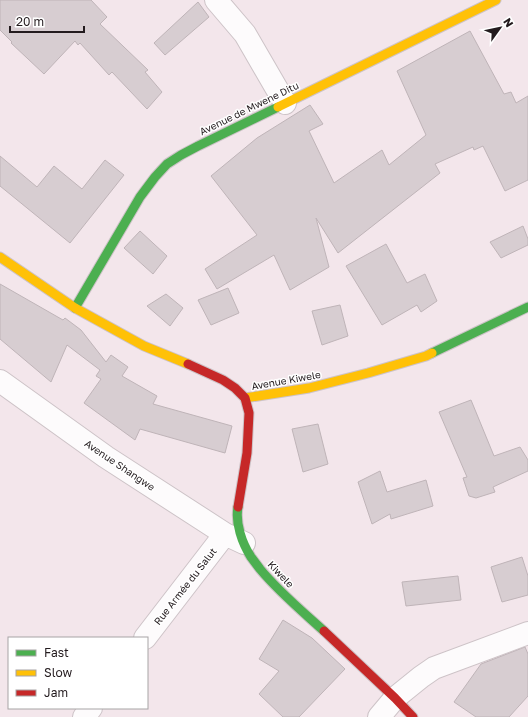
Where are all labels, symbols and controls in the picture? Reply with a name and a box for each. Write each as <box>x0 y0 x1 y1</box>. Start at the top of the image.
scale bar <box>10 8 84 34</box>
north arrow <box>480 8 520 48</box>
text: 20 m <box>16 14 44 29</box>
text: N <box>501 15 517 29</box>
street label: Avenue de Mwene Ditu <box>197 79 301 137</box>
street label: Avenue Kiwele <box>250 368 322 392</box>
street label: Avenue Shangwe <box>83 437 158 493</box>
street label: Rue Armée du Salut <box>151 545 219 627</box>
street label: Kiwele <box>266 558 297 590</box>
legend <box>8 637 148 709</box>
text: Fast <box>44 645 69 660</box>
text: Slow <box>44 665 72 680</box>
text: Jam <box>44 685 68 700</box>

